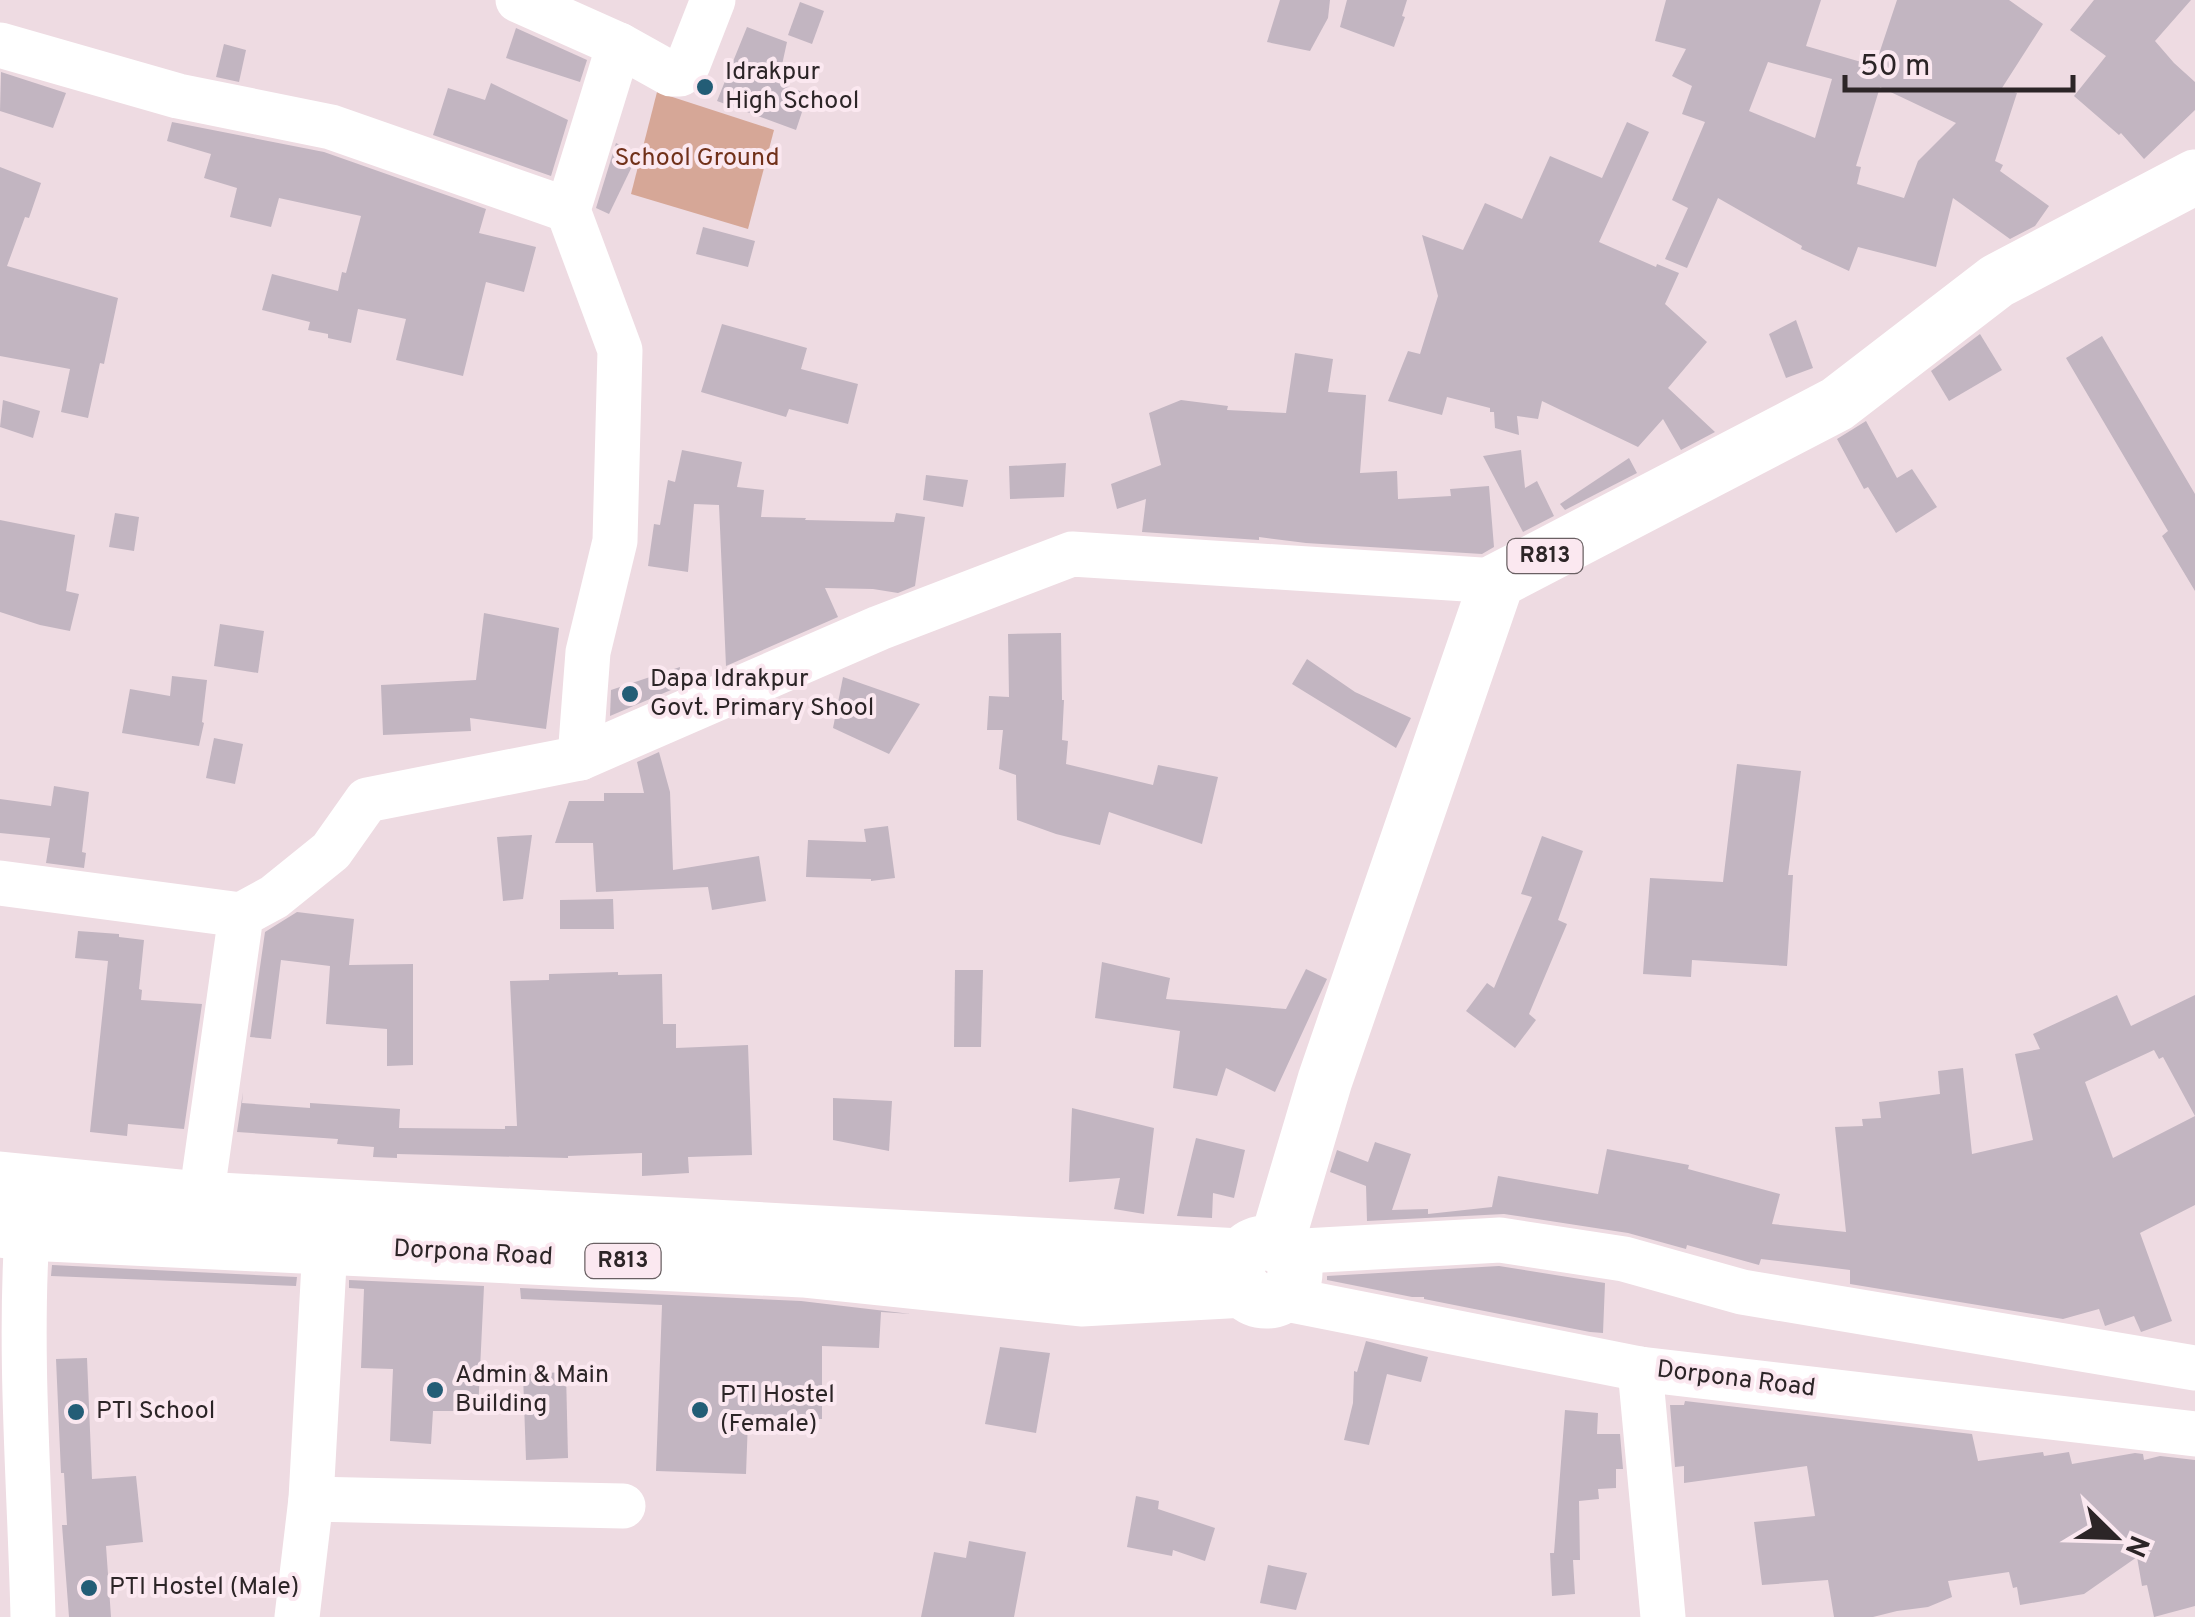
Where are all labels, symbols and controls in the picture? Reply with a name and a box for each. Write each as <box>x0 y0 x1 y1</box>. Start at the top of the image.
scale bar <box>1845 30 2072 92</box>
text: 50 m <box>1860 49 1930 86</box>
place label: Idrakpur High School <box>725 57 859 118</box>
marker: Idrakpur High School <box>694 76 716 98</box>
park label: School Ground <box>614 143 780 175</box>
road number: R813 <box>1508 539 1582 573</box>
place label: Dapa Idrakpur Govt. Primary Shool <box>650 664 874 725</box>
marker: Dapa Idrakpur Govt. Primary Shool <box>619 683 641 705</box>
street label: Dorpona Road <box>392 1234 554 1274</box>
road number: R813 <box>586 1244 660 1278</box>
street label: Dorpona Road <box>1655 1354 1817 1406</box>
place label: Admin & Main Building <box>455 1360 609 1421</box>
marker: Admin & Main Building <box>424 1379 446 1401</box>
place label: PTI Hostel (Female) <box>720 1380 835 1441</box>
place label: PTI School <box>96 1396 215 1428</box>
marker: PTI Hostel (Female) <box>689 1399 711 1421</box>
marker: PTI School <box>65 1401 87 1423</box>
north arrow <box>2065 1487 2165 1587</box>
text: N <box>2115 1529 2156 1562</box>
place label: PTI Hostel (Male) <box>109 1572 299 1604</box>
marker: PTI Hostel (Male) <box>78 1577 100 1599</box>

